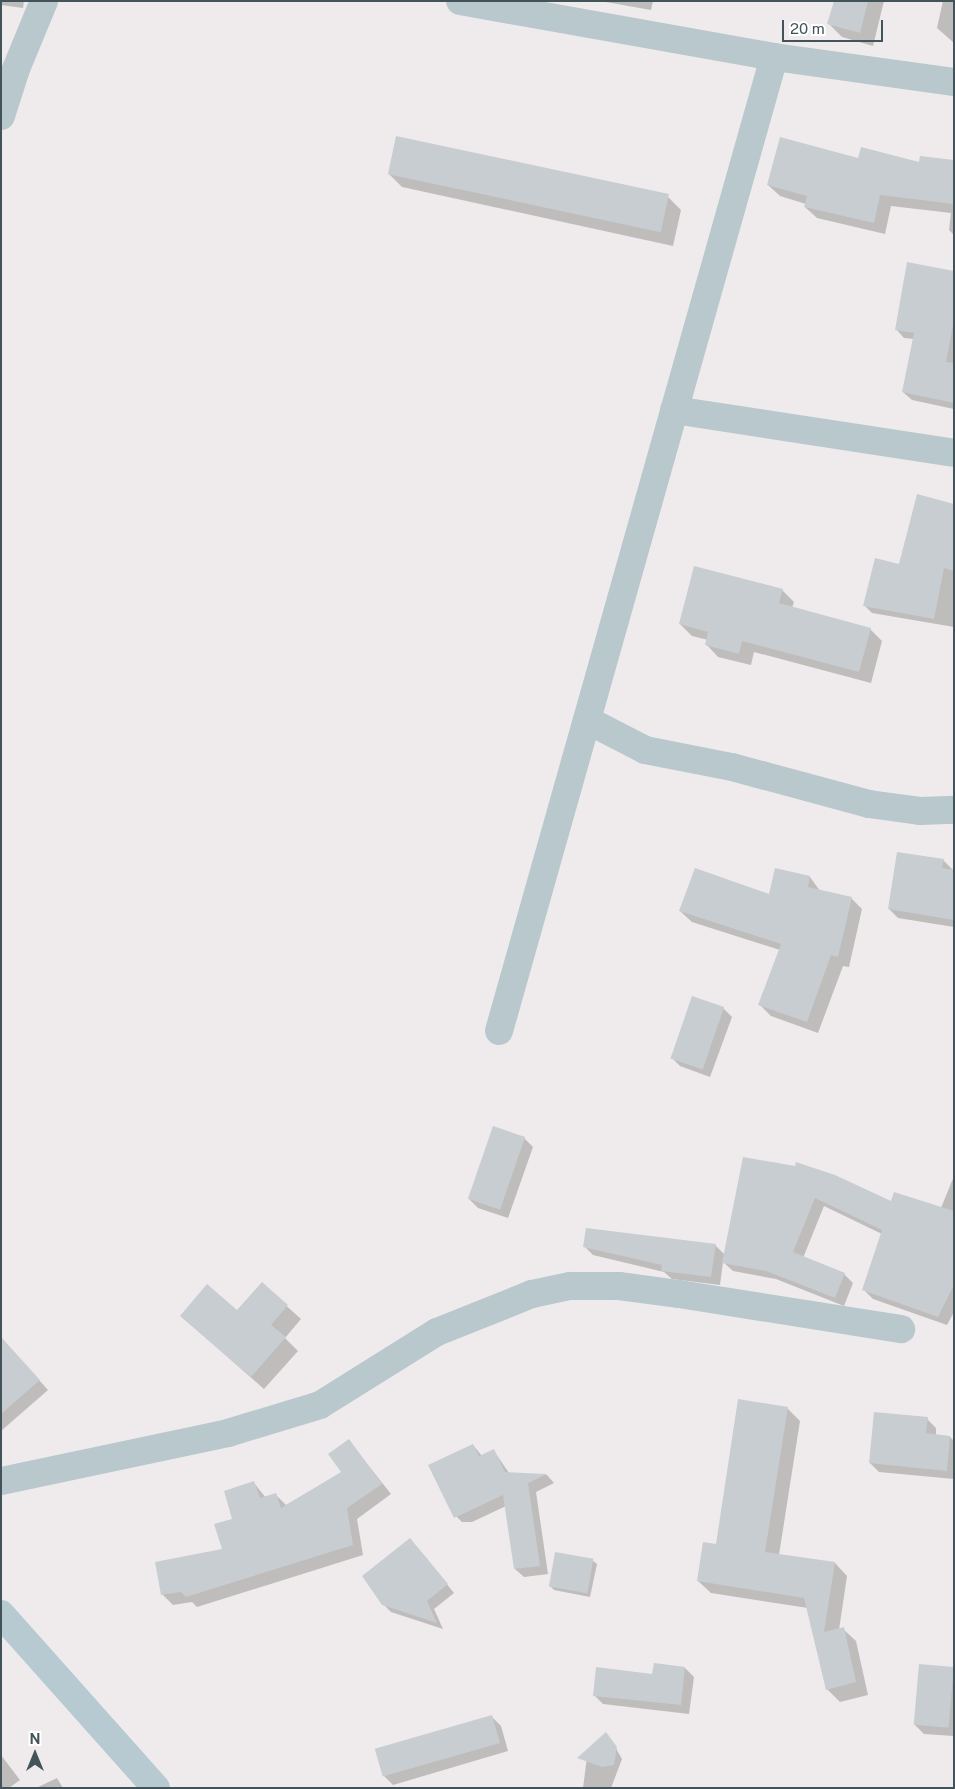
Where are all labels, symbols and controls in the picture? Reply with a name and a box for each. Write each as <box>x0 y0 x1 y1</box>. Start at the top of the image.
scale bar <box>785 10 886 42</box>
text: 20 m <box>790 20 825 37</box>
north arrow <box>10 1729 60 1779</box>
text: N <box>30 1731 40 1747</box>

